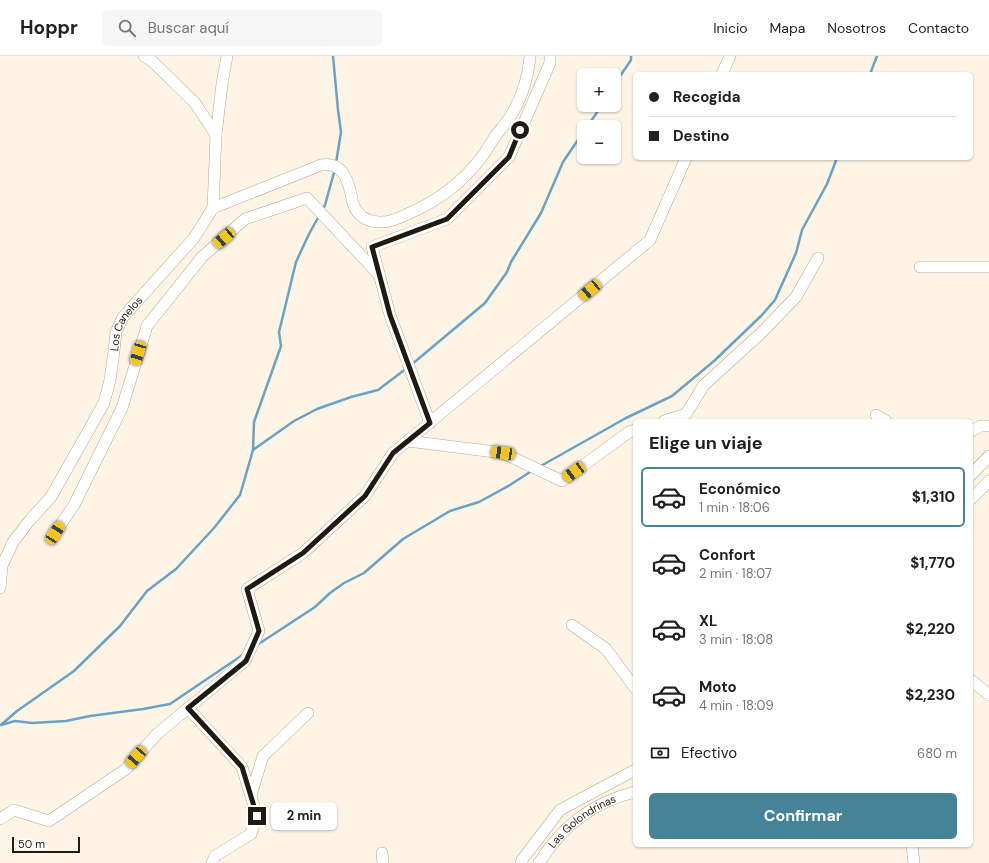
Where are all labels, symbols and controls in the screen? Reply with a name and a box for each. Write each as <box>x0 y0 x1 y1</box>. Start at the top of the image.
search box <box>102 10 382 46</box>
text: Hoppr <box>20 15 78 40</box>
icon: search <box>116 17 138 39</box>
text: Buscar aquí <box>148 18 229 38</box>
text: Inicio <box>713 19 748 37</box>
text: Mapa <box>770 19 805 37</box>
text: Nosotros <box>827 19 886 37</box>
text: Contacto <box>908 19 969 37</box>
map controls <box>577 68 621 164</box>
button: + <box>577 68 621 112</box>
text: Recogida <box>673 87 740 107</box>
button: − <box>577 120 621 164</box>
route start <box>511 121 529 139</box>
text: Destino <box>673 126 729 146</box>
car <box>211 226 237 250</box>
car <box>577 278 603 302</box>
street label: Los Canelos <box>107 293 145 352</box>
car <box>129 340 147 366</box>
text: Elige un viaje <box>649 431 763 455</box>
car <box>490 445 516 461</box>
car <box>561 460 587 484</box>
icon: car <box>651 479 687 515</box>
text: Económico <box>699 479 781 499</box>
text: $1,310 <box>912 487 955 507</box>
text: 1 min · 18:06 <box>699 499 770 516</box>
car <box>43 520 67 546</box>
icon: car <box>651 545 687 581</box>
text: Confort <box>699 545 756 565</box>
text: $1,770 <box>910 553 955 573</box>
text: 2 min · 18:07 <box>699 565 772 582</box>
icon: car <box>651 611 687 647</box>
text: XL <box>699 611 717 631</box>
text: $2,220 <box>906 619 955 639</box>
text: 3 min · 18:08 <box>699 631 773 648</box>
icon: car <box>651 677 687 713</box>
text: Moto <box>699 677 737 697</box>
text: $2,230 <box>905 685 955 705</box>
text: 4 min · 18:09 <box>699 697 774 714</box>
icon: cash <box>649 742 671 764</box>
text: Efectivo <box>681 743 737 763</box>
car <box>124 744 148 770</box>
text: 680 m <box>917 745 957 762</box>
street label: Las Golondrinas <box>545 792 618 851</box>
button: Confirmar <box>649 793 957 839</box>
callout: 2 min <box>271 802 337 830</box>
route end <box>248 807 266 825</box>
text: 2 min <box>287 807 321 824</box>
scale bar <box>12 835 80 854</box>
text: 50 m <box>18 837 45 851</box>

